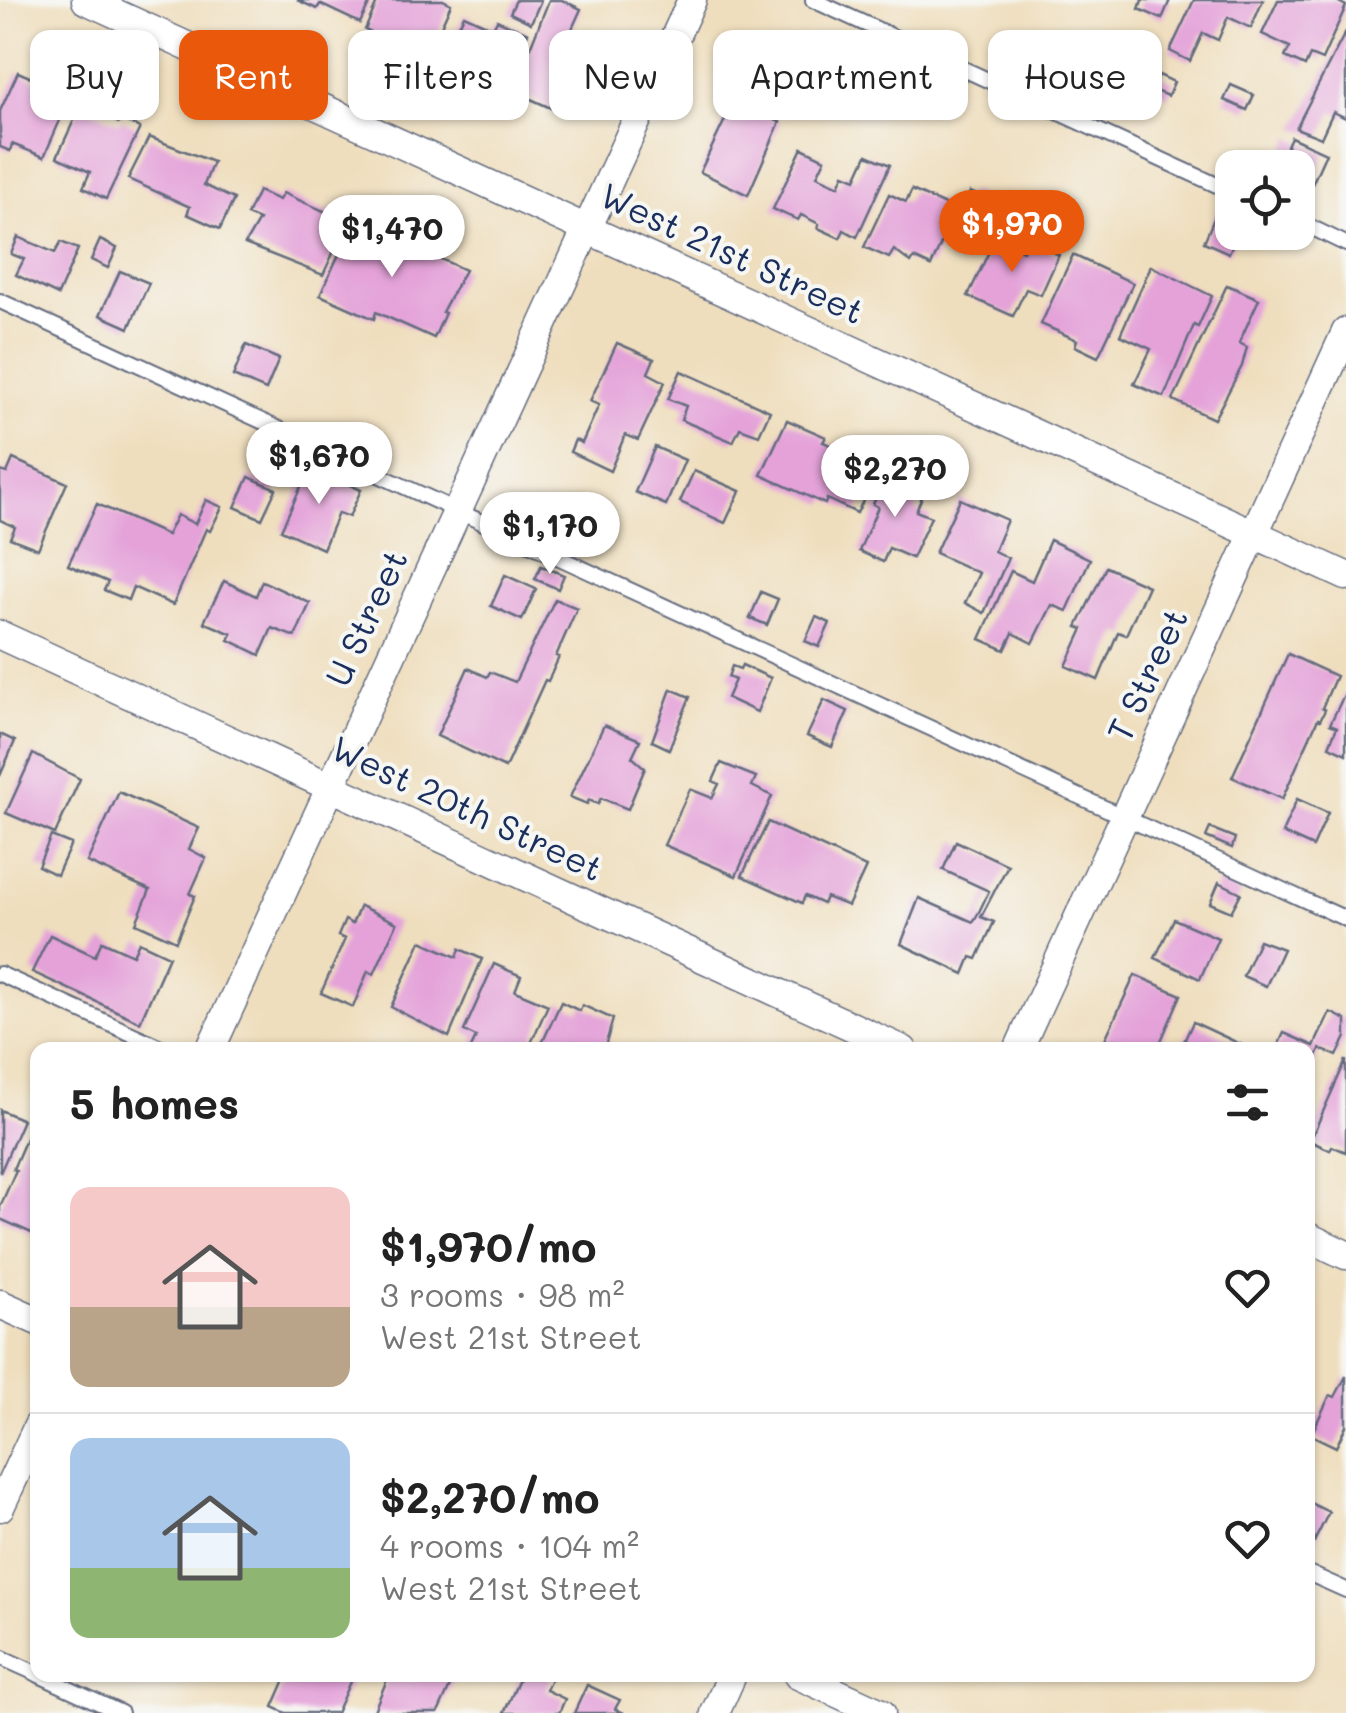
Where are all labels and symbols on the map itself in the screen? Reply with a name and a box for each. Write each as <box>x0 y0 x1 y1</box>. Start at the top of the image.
street label: West 21st Street <box>593 171 872 334</box>
pin: $1,970 <box>931 190 1093 275</box>
pin: $1,470 <box>311 195 473 280</box>
pin: $1,670 <box>238 422 400 507</box>
pin: $2,270 <box>814 435 976 520</box>
pin: $1,170 <box>469 492 631 577</box>
street label: U Street <box>314 541 417 693</box>
street label: T Street <box>1095 600 1197 748</box>
street label: West 20th Street <box>325 724 611 890</box>

